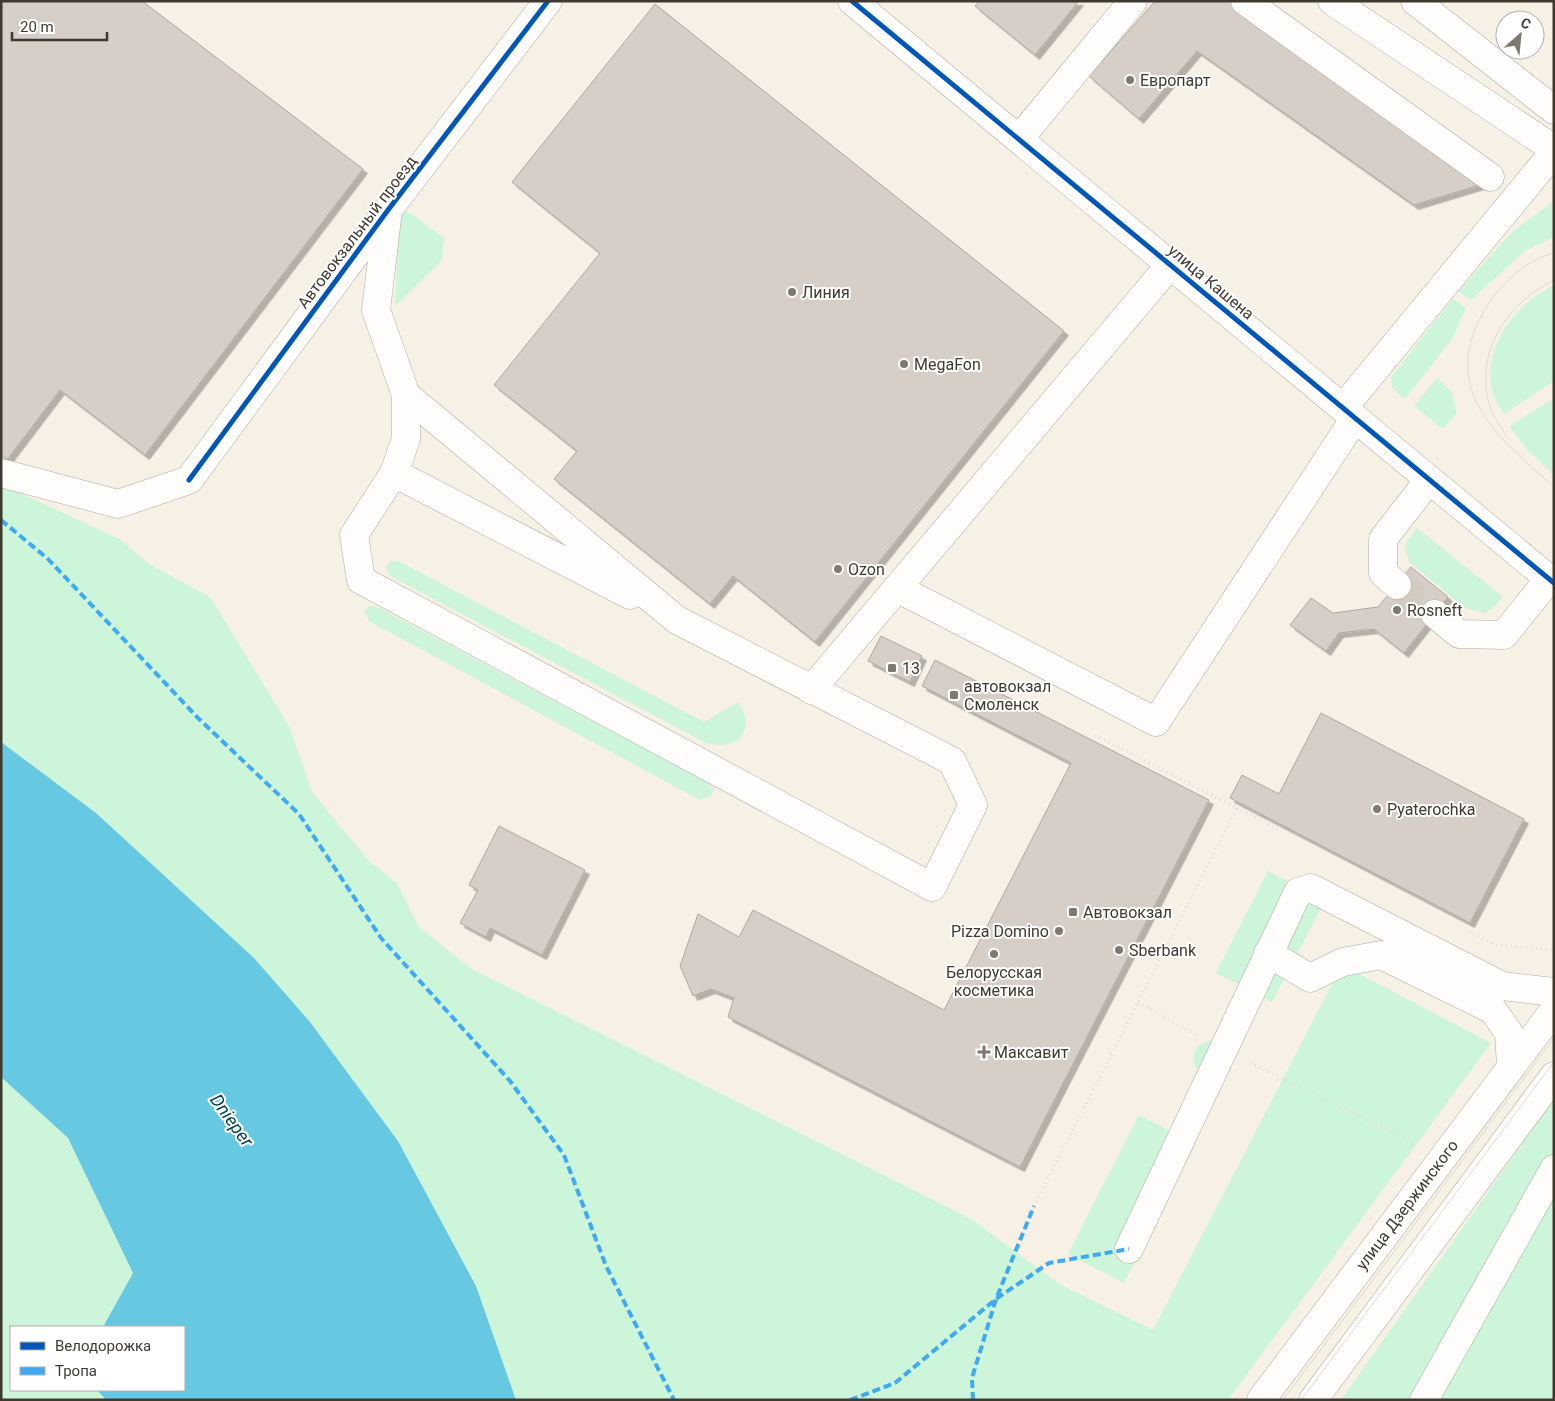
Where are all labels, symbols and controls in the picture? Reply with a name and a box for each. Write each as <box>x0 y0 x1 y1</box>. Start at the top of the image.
scale bar <box>12 10 108 42</box>
north arrow <box>1495 10 1545 60</box>
text: С <box>1518 14 1534 33</box>
text: 20 m <box>20 18 54 36</box>
place label: Европарт <box>1140 71 1211 90</box>
marker: Европарт <box>1124 74 1136 86</box>
street label: Автовокзальный проезд <box>293 152 421 312</box>
street label: улица Кашена <box>1164 241 1258 323</box>
place label: Линия <box>802 283 850 302</box>
marker: Линия <box>786 286 798 298</box>
place label: MegaFon <box>914 355 981 374</box>
marker: MegaFon <box>898 358 910 370</box>
place label: Ozon <box>848 560 885 579</box>
marker: Ozon <box>832 563 844 575</box>
place label: Rosneft <box>1407 601 1462 620</box>
marker: Rosneft <box>1391 604 1403 616</box>
place label: 13 <box>902 659 920 678</box>
marker: 13 <box>886 662 898 674</box>
place label: автовокзал Смоленск <box>964 677 1051 714</box>
marker: автовокзал Смоленск <box>948 689 960 701</box>
place label: Pyaterochka <box>1387 800 1475 819</box>
marker: Pyaterochka <box>1371 803 1383 815</box>
place label: Автовокзал <box>1083 903 1172 922</box>
marker: Автовокзал <box>1067 906 1079 918</box>
place label: Pizza Domino <box>951 922 1049 941</box>
marker: Pizza Domino <box>1053 925 1065 937</box>
place label: Sberbank <box>1129 941 1197 960</box>
marker: Sberbank <box>1113 944 1125 956</box>
marker: Белорусская косметика <box>988 948 1000 960</box>
place label: Белорусская косметика <box>946 963 1042 1000</box>
place label: Максавит <box>994 1043 1069 1062</box>
marker: Максавит <box>978 1046 990 1058</box>
water label: Dnieper <box>206 1090 259 1151</box>
street label: улица Дзержинского <box>1352 1136 1462 1274</box>
legend <box>10 1326 185 1391</box>
text: Велодорожка <box>55 1337 151 1355</box>
text: Тропа <box>55 1362 97 1380</box>

